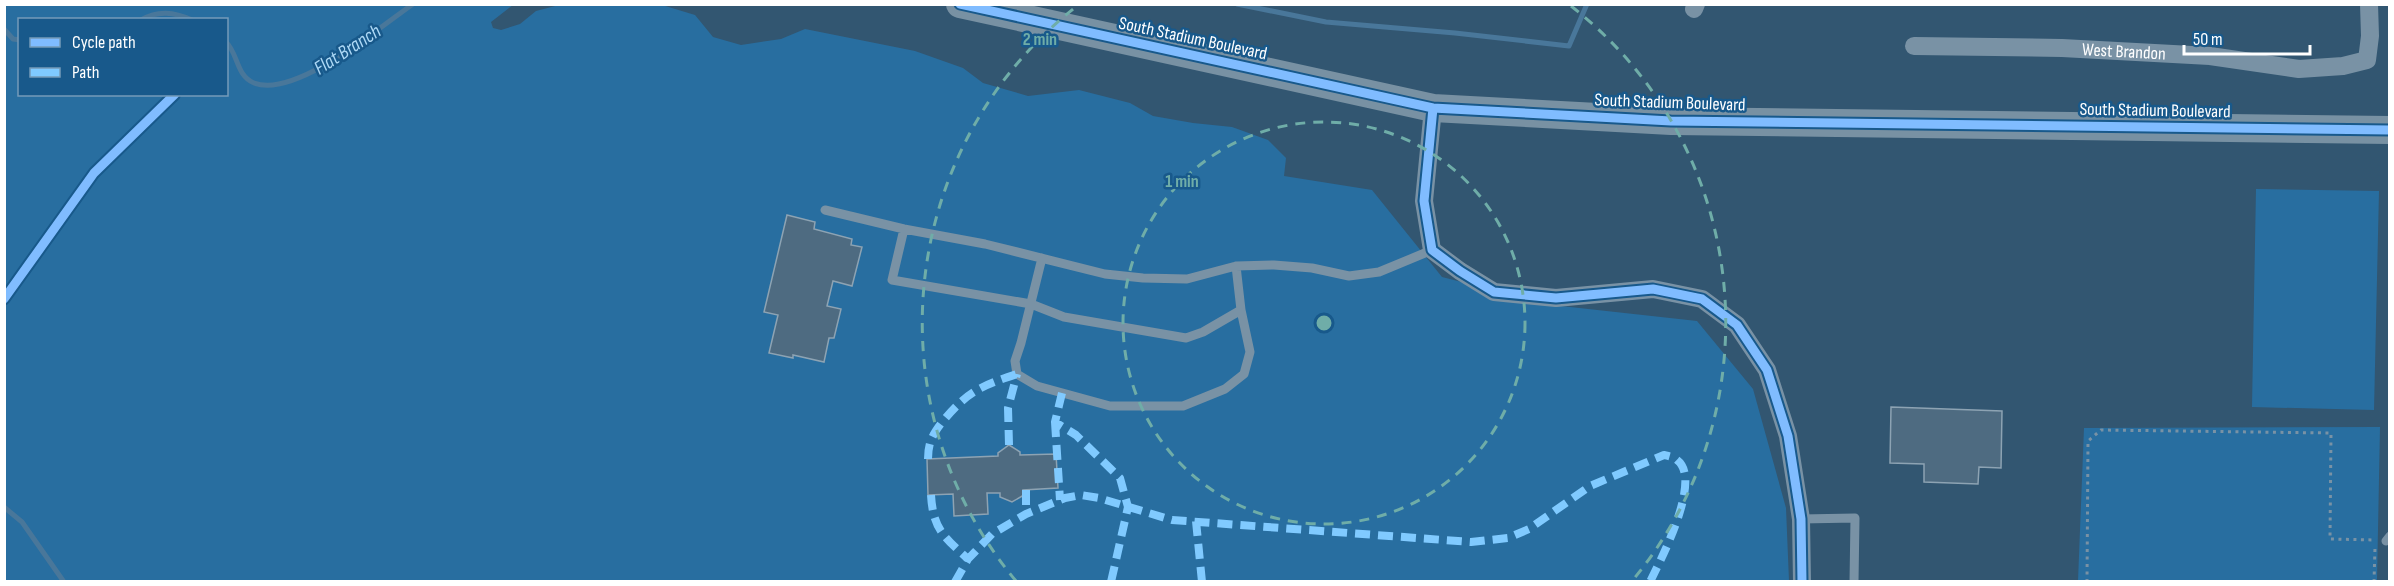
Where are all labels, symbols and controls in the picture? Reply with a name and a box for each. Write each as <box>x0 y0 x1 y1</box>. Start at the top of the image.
street label: South Stadium Boulevard <box>1117 13 1269 64</box>
legend <box>18 18 228 96</box>
scale bar <box>2184 18 2310 56</box>
water label: Flat Branch <box>310 19 386 80</box>
text: 2 min <box>1023 29 1057 50</box>
text: 50 m <box>2193 29 2223 50</box>
text: Cycle path <box>72 32 136 53</box>
street label: West Brandon <box>2081 39 2166 65</box>
text: Path <box>72 62 100 83</box>
street label: South Stadium Boulevard <box>1594 89 1746 116</box>
street label: South Stadium Boulevard <box>2079 99 2231 122</box>
text: 1 min <box>1165 171 1199 192</box>
centre of rings <box>1314 313 1334 333</box>

